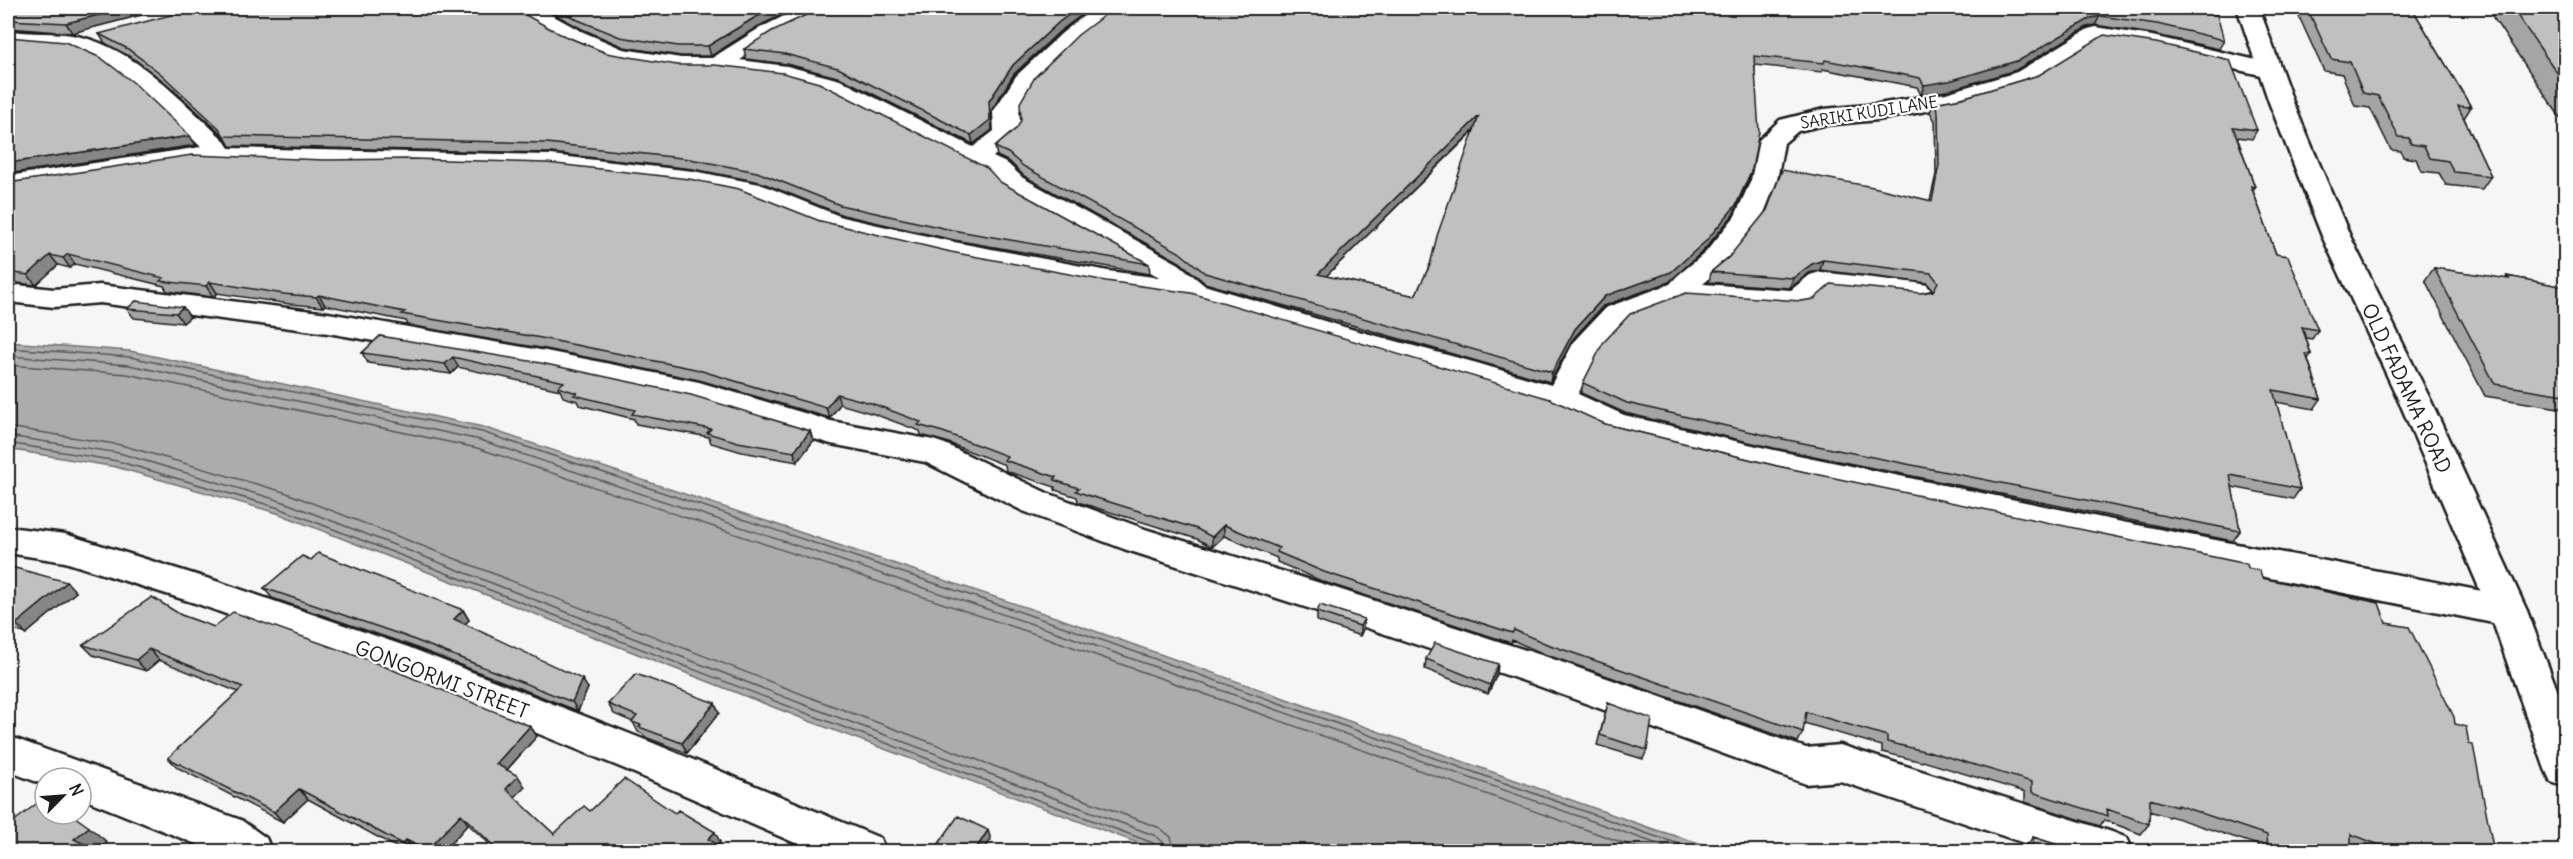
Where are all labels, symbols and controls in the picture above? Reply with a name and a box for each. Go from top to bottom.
street label: SARIKI KUDI LANE [1799,91,1939,133]
street label: OLD FADAMA ROAD [2357,299,2457,477]
street label: GONGORMI STREET [352,634,532,724]
north arrow [33,766,93,826]
text: N [65,780,88,799]

